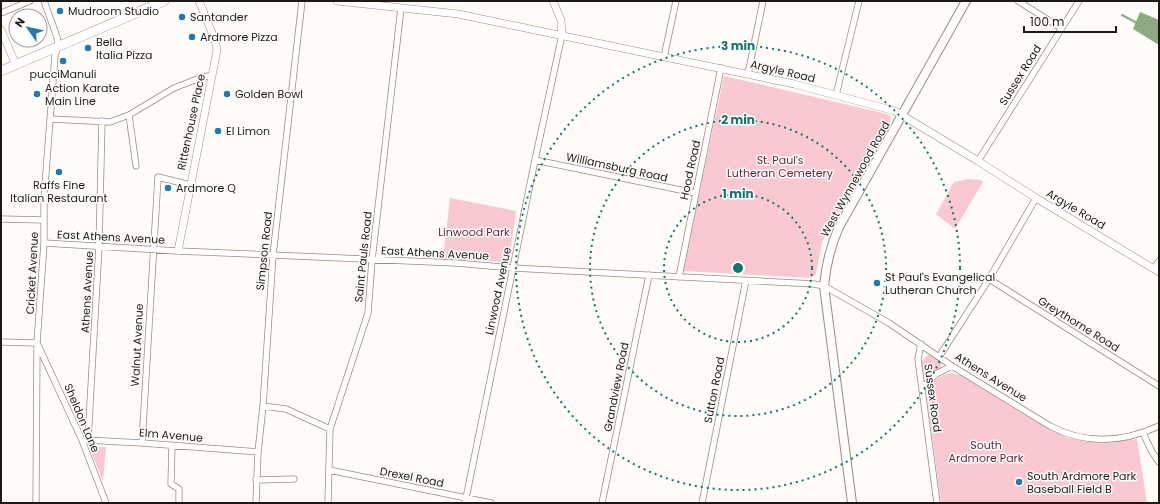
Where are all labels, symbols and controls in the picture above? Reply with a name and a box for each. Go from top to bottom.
place label: Mudroom Studio [68,3,159,19]
marker: Mudroom Studio [55,6,65,16]
north arrow [8,8,48,48]
scale bar [1024,8,1116,34]
place label: Santander [190,9,248,25]
marker: Santander [177,12,187,22]
text: 100 m [1030,13,1064,30]
text: N [11,15,29,30]
place label: Ardmore Pizza [200,29,278,45]
marker: Ardmore Pizza [187,32,197,42]
place label: Bella Italia Pizza [96,34,152,63]
text: 3 min [721,37,755,54]
street label: Sussex Road [995,42,1045,108]
marker: Bella Italia Pizza [83,43,93,53]
marker: pucciManuli [58,56,68,66]
street label: Argyle Road [749,56,817,86]
place label: pucciManuli [30,66,97,82]
street label: Rittenhouse Place [173,72,209,172]
place label: Action Karate Main Line [45,80,119,109]
place label: Golden Bowl [235,86,303,102]
marker: Action Karate Main Line [32,89,42,99]
marker: Golden Bowl [222,89,232,99]
text: 2 min [721,111,755,128]
street label: West Wynnewood Road [816,118,894,240]
place label: El Limon [226,123,270,139]
marker: El Limon [213,126,223,136]
street label: Hood Road [676,139,704,201]
street label: Williamsburg Road [565,148,669,186]
park label: St. Paul's Lutheran Cemetery [727,152,834,181]
marker: Raffs Fine Italian Restaurant [54,167,64,177]
place label: Raffs Fine Italian Restaurant [10,177,108,206]
place label: Ardmore Q [176,180,236,196]
marker: Ardmore Q [163,183,173,193]
text: 1 min [722,185,754,202]
street label: Argyle Road [1043,185,1109,233]
street label: Simpson Road [252,211,276,291]
street label: Saint Pauls Road [350,211,376,303]
park label: Linwood Park [438,224,510,240]
street label: East Athens Avenue [57,226,166,248]
street label: Cricket Avenue [22,231,42,315]
street label: East Athens Avenue [381,242,490,264]
street label: Linwood Avenue [481,246,515,336]
street label: Athens Avenue [77,250,97,334]
centre of rings [731,261,745,275]
place label: St Paul's Evangelical Lutheran Church [885,269,995,298]
marker: St Paul's Evangelical Lutheran Church [872,278,882,288]
street label: Greythorne Road [1035,293,1123,355]
street label: Walnut Avenue [127,303,147,387]
street label: Grandview Road [599,341,633,433]
street label: Athens Avenue [952,348,1030,406]
street label: Sutton Road [700,356,728,424]
street label: Sussex Road [920,363,946,433]
street label: Sheldon Lane [60,381,104,455]
street label: Elm Avenue [138,424,204,446]
park label: South Ardmore Park [949,437,1024,466]
street label: Drexel Road [379,463,445,491]
place label: South Ardmore Park Baseball Field B [1027,468,1137,497]
marker: South Ardmore Park Baseball Field B [1014,477,1024,487]

